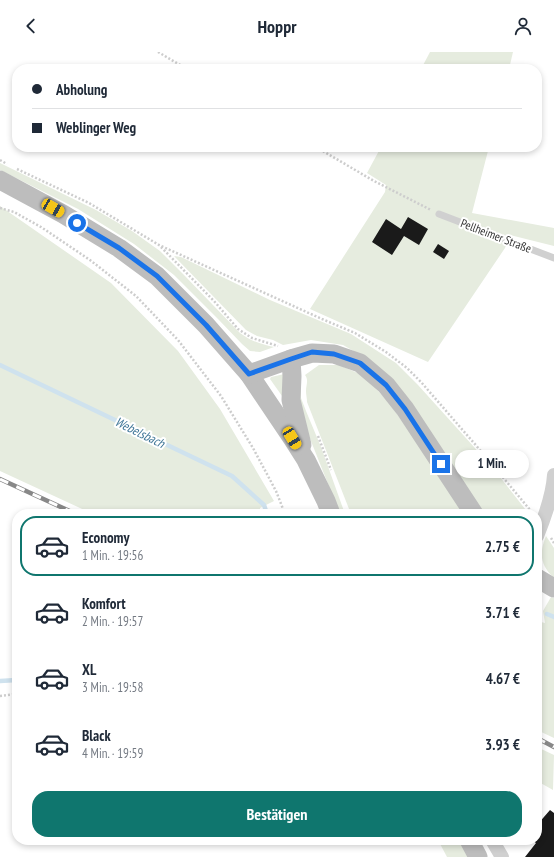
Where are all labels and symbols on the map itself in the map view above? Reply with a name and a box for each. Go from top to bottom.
car [40,197,66,219]
route start [68,214,86,232]
street label: Pellheimer Straße [459,215,534,256]
water label: Webelsbach [112,413,169,452]
car [281,425,303,451]
callout: 1 Min. [455,450,529,478]
route end [432,455,450,473]

